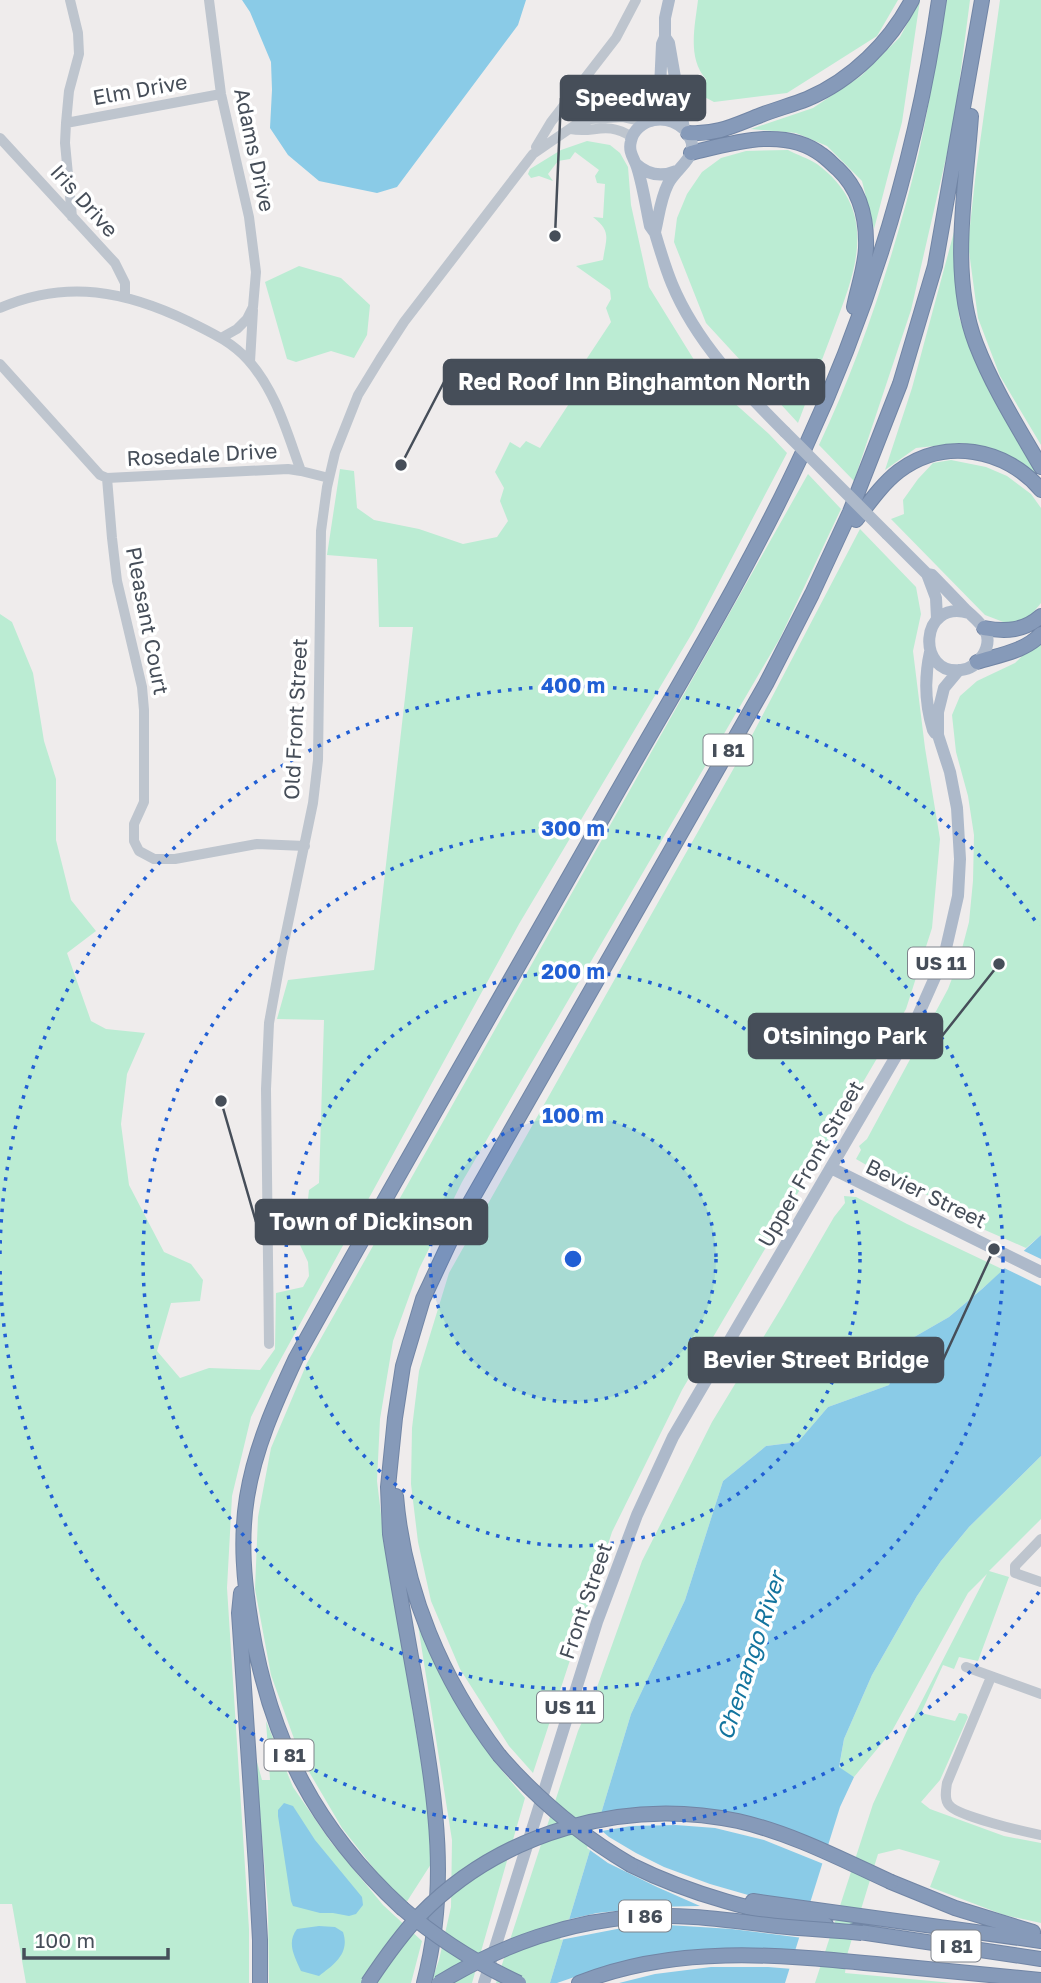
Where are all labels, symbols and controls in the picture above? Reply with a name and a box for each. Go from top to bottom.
street label: Elm Drive [91,68,189,110]
callout: Speedway [561,76,705,120]
text: Speedway [575,83,691,111]
street label: Adams Drive [229,86,281,214]
street label: Iris Drive [45,159,124,242]
callout: Red Roof Inn Binghamton North [444,360,824,404]
text: Red Roof Inn Binghamton North [458,367,810,395]
street label: Rosedale Drive [126,437,278,471]
street label: Pleasant Court [121,545,175,697]
street label: Old Front Street [278,637,312,800]
text: 400 m [541,672,605,698]
road number: I 81 [704,734,752,765]
text: 300 m [541,815,605,841]
road number: US 11 [908,948,974,979]
text: 200 m [541,958,605,984]
callout: Otsiningo Park [749,1014,942,1058]
text: Otsiningo Park [763,1021,928,1049]
street label: Upper Front Street [752,1075,868,1252]
text: 100 m [542,1102,604,1128]
street label: Bevier Street [862,1153,991,1233]
callout: Town of Dickinson [256,1200,487,1244]
text: Town of Dickinson [269,1207,473,1235]
centre of rings [561,1247,585,1271]
callout: Bevier Street Bridge [689,1338,943,1382]
text: Bevier Street Bridge [703,1345,929,1373]
street label: Front Street [553,1539,617,1662]
water label: Chenango River [710,1565,791,1743]
road number: US 11 [537,1692,603,1722]
road number: I 81 [264,1740,314,1770]
road number: I 86 [619,1900,671,1932]
scale bar [24,1916,168,1960]
text: 100 m [35,1927,95,1953]
road number: I 81 [932,1930,981,1962]

